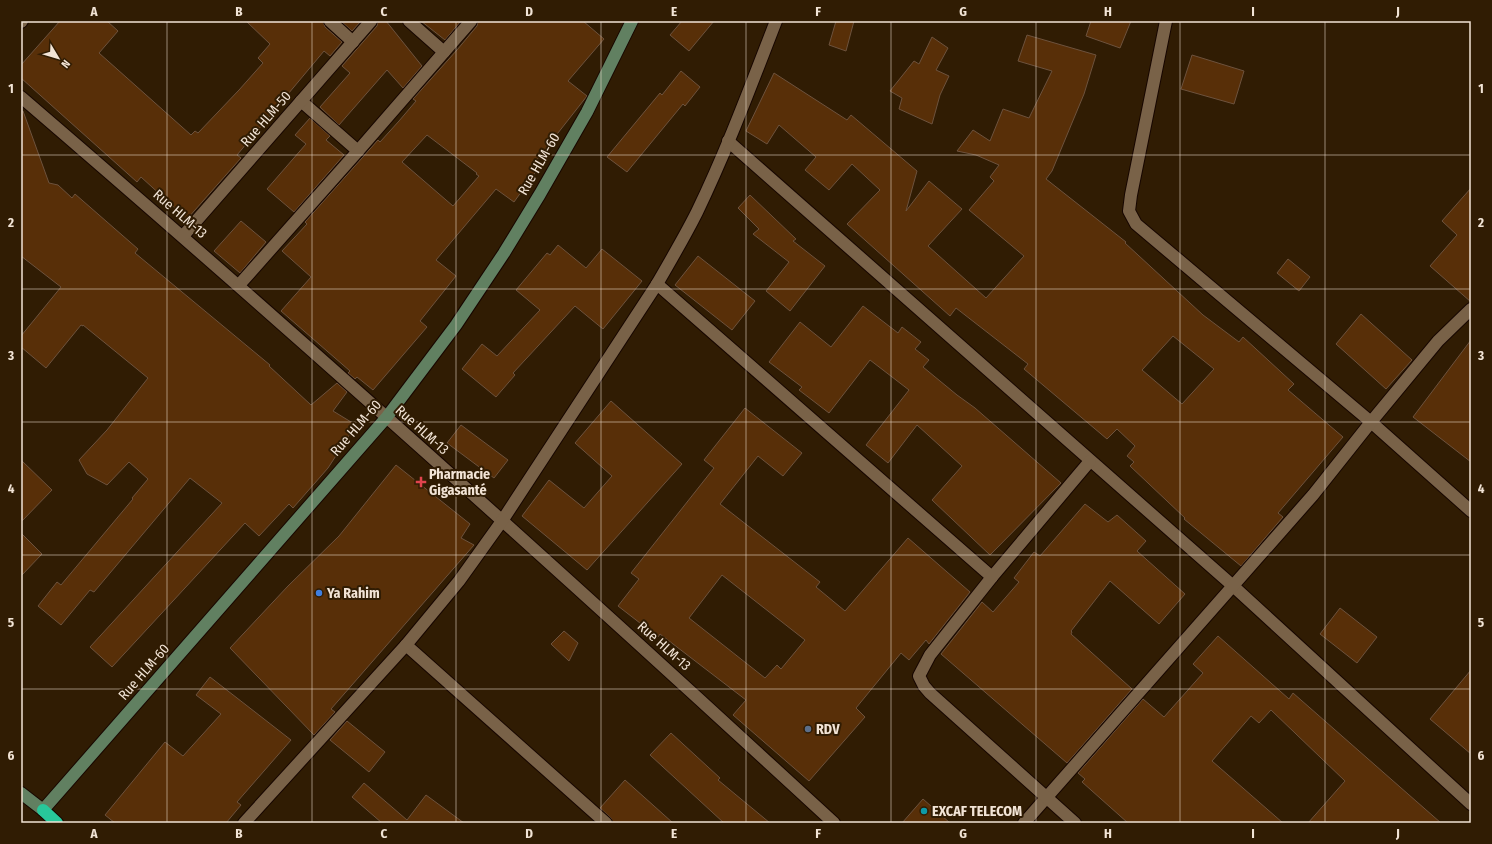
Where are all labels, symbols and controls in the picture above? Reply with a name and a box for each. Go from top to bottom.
text: A [89,4,98,19]
text: B [235,4,243,19]
text: C [381,4,388,19]
text: D [525,4,533,19]
text: E [671,4,677,19]
text: F [815,4,821,19]
text: G [959,4,967,19]
text: H [1104,4,1112,19]
text: I [1251,4,1255,19]
text: J [1395,4,1400,19]
north arrow [38,38,78,78]
text: N [58,57,73,70]
text: 1 [8,81,14,96]
text: 1 [1478,81,1484,96]
street label: Rue HLM-50 [237,88,295,150]
street label: Rue HLM-60 [514,130,564,198]
street label: Rue HLM-13 [150,186,210,242]
text: 2 [7,215,14,230]
text: 2 [1477,215,1484,230]
text: 3 [7,348,14,363]
text: 3 [1477,348,1484,363]
street label: Rue HLM-60 [327,396,385,460]
street label: Rue HLM-13 [392,402,452,458]
place label: Pharmacie Gigasanté [429,466,490,499]
marker: Pharmacie Gigasanté [416,477,426,487]
text: 4 [8,481,15,496]
text: 4 [1478,481,1485,496]
place label: Ya Rahim [326,585,380,602]
marker: Ya Rahim [314,588,324,598]
text: 5 [8,615,14,630]
text: 5 [1478,615,1484,630]
street label: Rue HLM-13 [634,618,694,674]
street label: Rue HLM-60 [115,640,173,704]
place label: RDV [816,721,840,738]
marker: RDV [803,724,813,734]
text: 6 [8,748,15,763]
text: 6 [1478,748,1485,763]
place label: EXCAF TELECOM [932,803,1022,820]
marker: EXCAF TELECOM [919,806,929,816]
text: A [89,826,98,841]
text: B [235,826,243,841]
text: C [381,826,388,841]
text: D [525,826,533,841]
text: E [671,826,677,841]
text: F [815,826,821,841]
text: G [959,826,967,841]
text: H [1104,826,1112,841]
text: I [1251,826,1255,841]
text: J [1395,826,1400,841]

